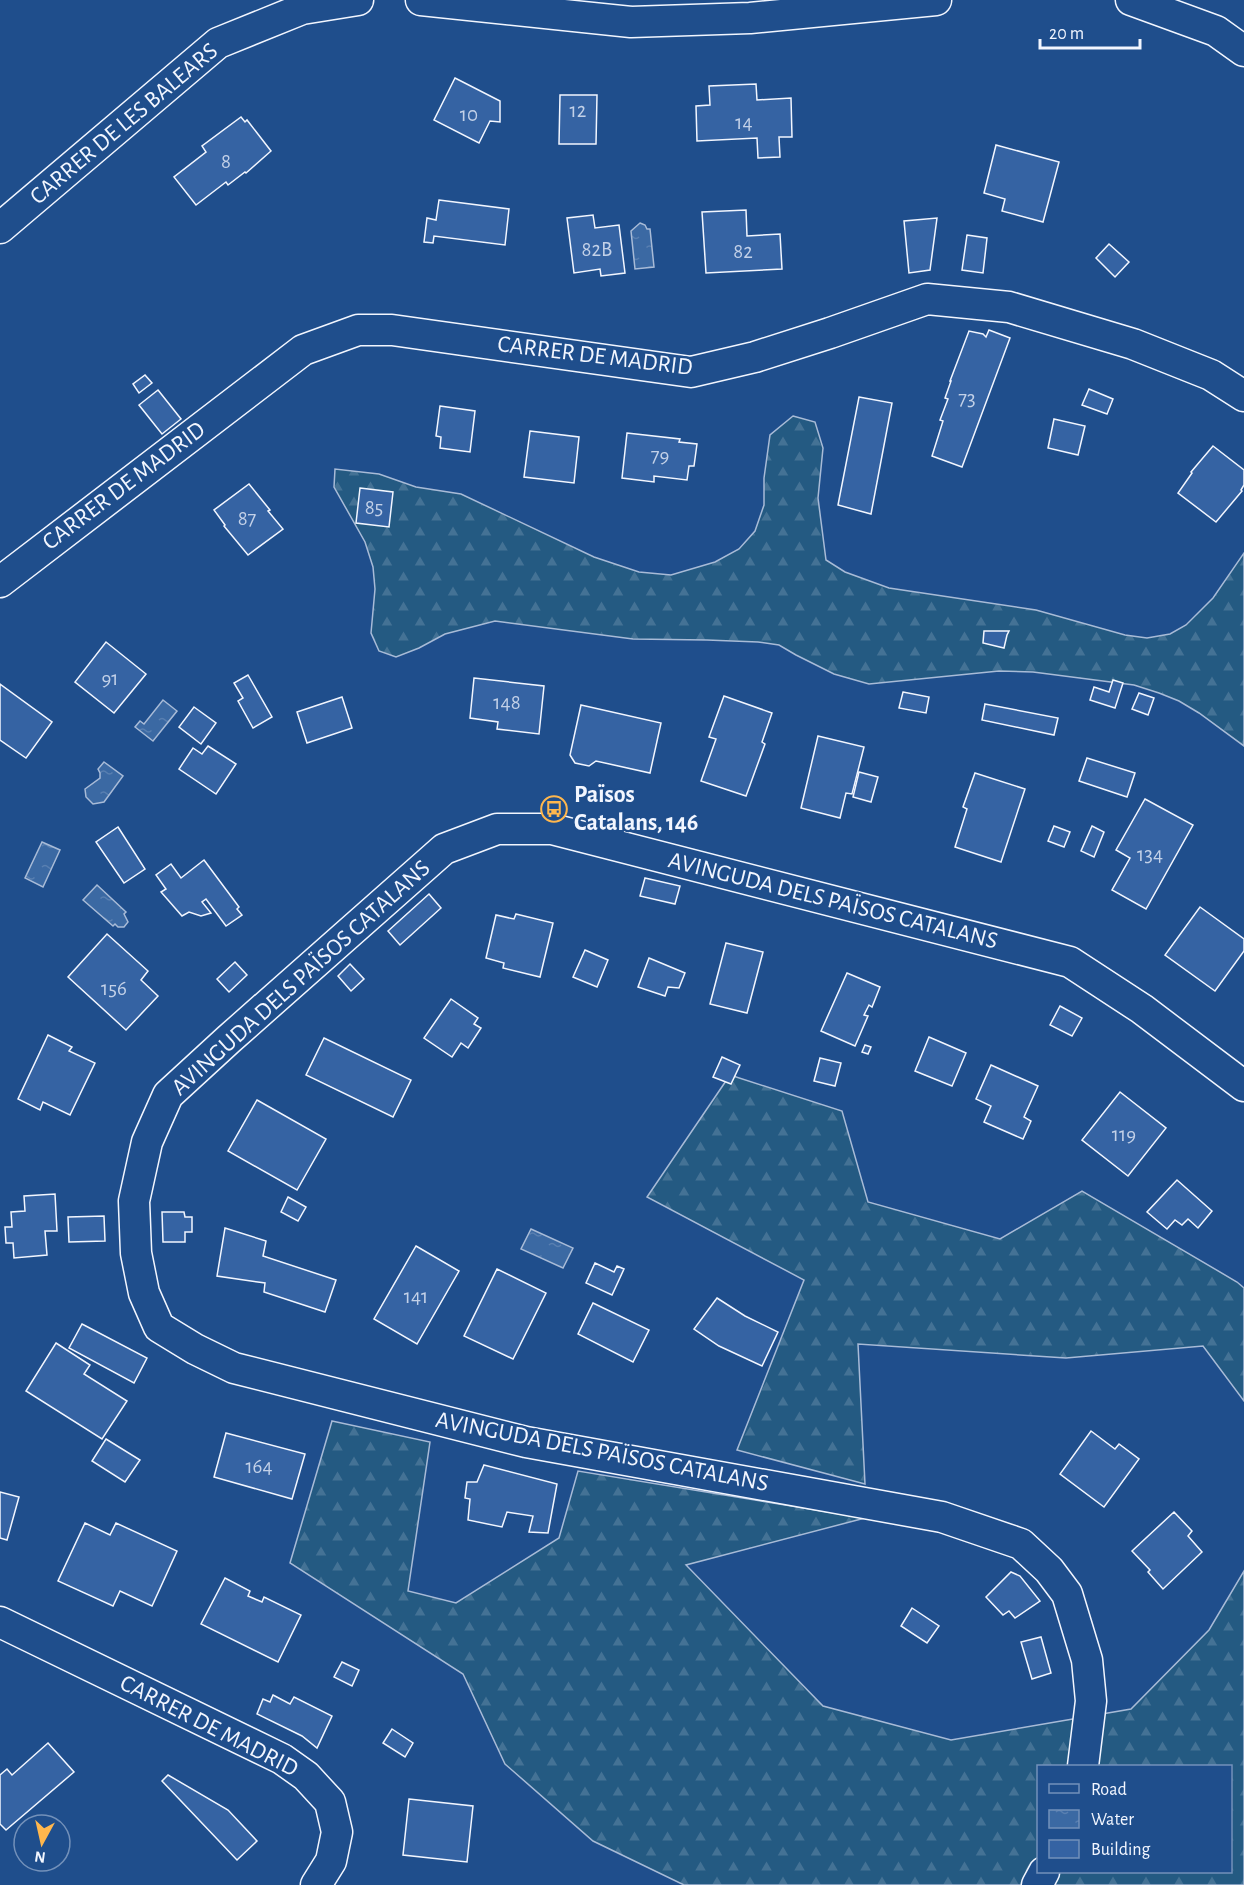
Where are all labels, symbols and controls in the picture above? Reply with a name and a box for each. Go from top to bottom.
scale bar [1040,12,1140,50]
text: 20 m [1049,25,1084,43]
street label: CARRER DE LES BALEARS [26,39,222,209]
house number: 12 [570,100,586,121]
house number: 10 [460,104,478,125]
house number: 14 [735,112,753,133]
house number: 8 [221,151,231,172]
house number: 82B [582,239,612,260]
house number: 82 [733,241,753,262]
street label: CARRER DE MADRID [496,332,694,380]
house number: 73 [958,388,976,409]
street label: CARRER DE MADRID [38,417,210,555]
house number: 79 [651,445,669,466]
house number: 85 [365,497,383,518]
house number: 87 [238,508,257,529]
house number: 91 [101,668,119,689]
house number: 148 [493,692,521,713]
place label: Països Catalans, 146 [574,783,698,835]
bus stop icon: Països Catalans, 146 [539,794,569,824]
house number: 134 [1137,844,1163,865]
street label: AVINGUDA DELS PAÏSOS CATALANS [666,847,1000,954]
street label: AVINGUDA DELS PAÏSOS CATALANS [167,855,435,1100]
house number: 156 [101,978,127,999]
house number: 119 [1112,1124,1136,1145]
house number: 141 [404,1286,428,1307]
street label: AVINGUDA DELS PAÏSOS CATALANS [434,1407,771,1496]
house number: 164 [245,1456,273,1477]
street label: CARRER DE MADRID [116,1671,302,1781]
legend [1037,1765,1232,1873]
text: Road [1091,1781,1127,1799]
text: Water [1091,1811,1134,1829]
north arrow [12,1813,72,1873]
text: Building [1091,1841,1151,1859]
text: N [33,1848,47,1866]

